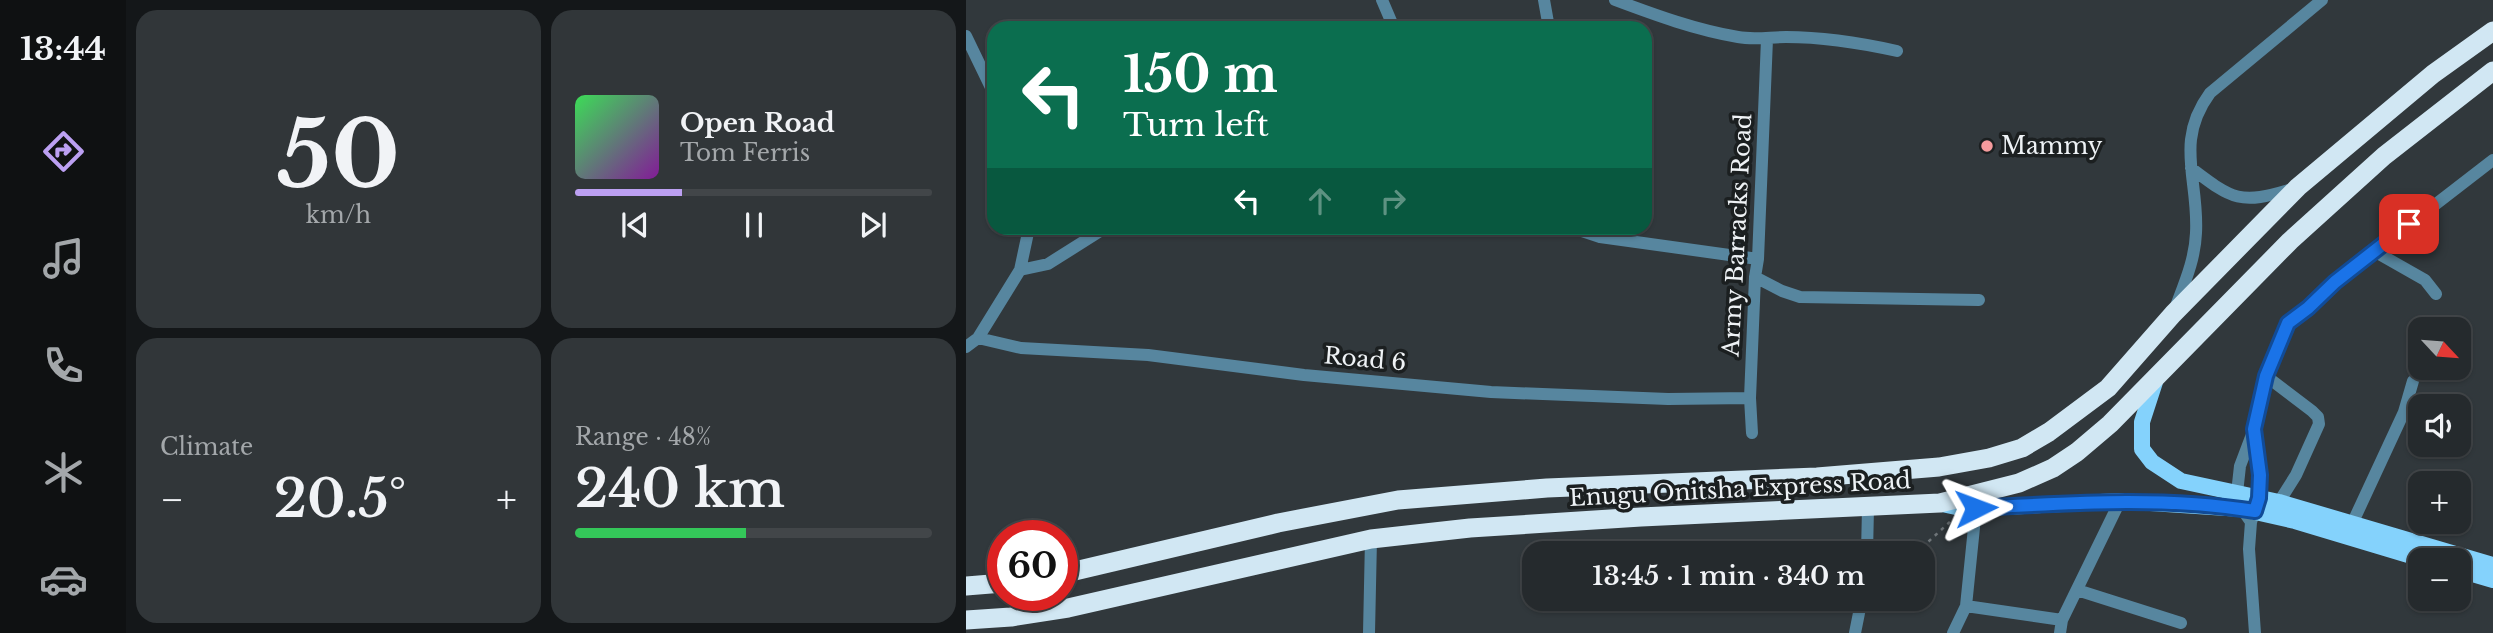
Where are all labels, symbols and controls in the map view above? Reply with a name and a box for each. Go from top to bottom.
text: 13:44 [20,29,106,69]
text: 150 m [1123,44,1278,105]
icon: left [1008,49,1099,140]
text: 50 [277,99,400,212]
text: Turn left [1123,105,1269,145]
text: Open Road [680,107,835,139]
street label: Army Barracks Road [1717,113,1757,358]
icon: directions [39,127,88,176]
place label: Mammy [2001,132,2103,160]
marker: Mammy [1979,138,1995,154]
text: Tom Ferris [680,139,810,167]
icon: left [1228,182,1266,220]
icon: ahead [1301,182,1339,220]
icon: right [1374,182,1412,220]
pin [2379,194,2439,254]
text: km/h [306,201,371,229]
icon: arrive [2390,205,2428,243]
icon: previous [616,206,654,244]
icon: pause [735,206,773,244]
icon: next [854,206,892,244]
icon: music [39,234,88,283]
north arrow [2408,317,2471,380]
map controls [2408,317,2471,611]
icon: phone [39,341,88,390]
street label: Road 6 [1323,341,1407,377]
button: sound [2408,394,2471,457]
text: Range · 48% [575,423,711,451]
text: Climate [160,433,253,461]
icon: climate [39,448,88,497]
text: 240 km [575,457,785,521]
street label: Enugu Onitsha Express Road [1568,466,1912,512]
text: 20.5° [274,467,406,531]
position arrow [1939,471,2013,545]
button: + [2408,471,2471,534]
text: − [160,476,184,523]
text: + [496,476,517,523]
speed limit sign: 60 [987,520,1078,611]
button: − [2408,548,2471,611]
icon: car [39,555,88,604]
text: 13:45 · 1 min · 340 m [1592,560,1865,592]

